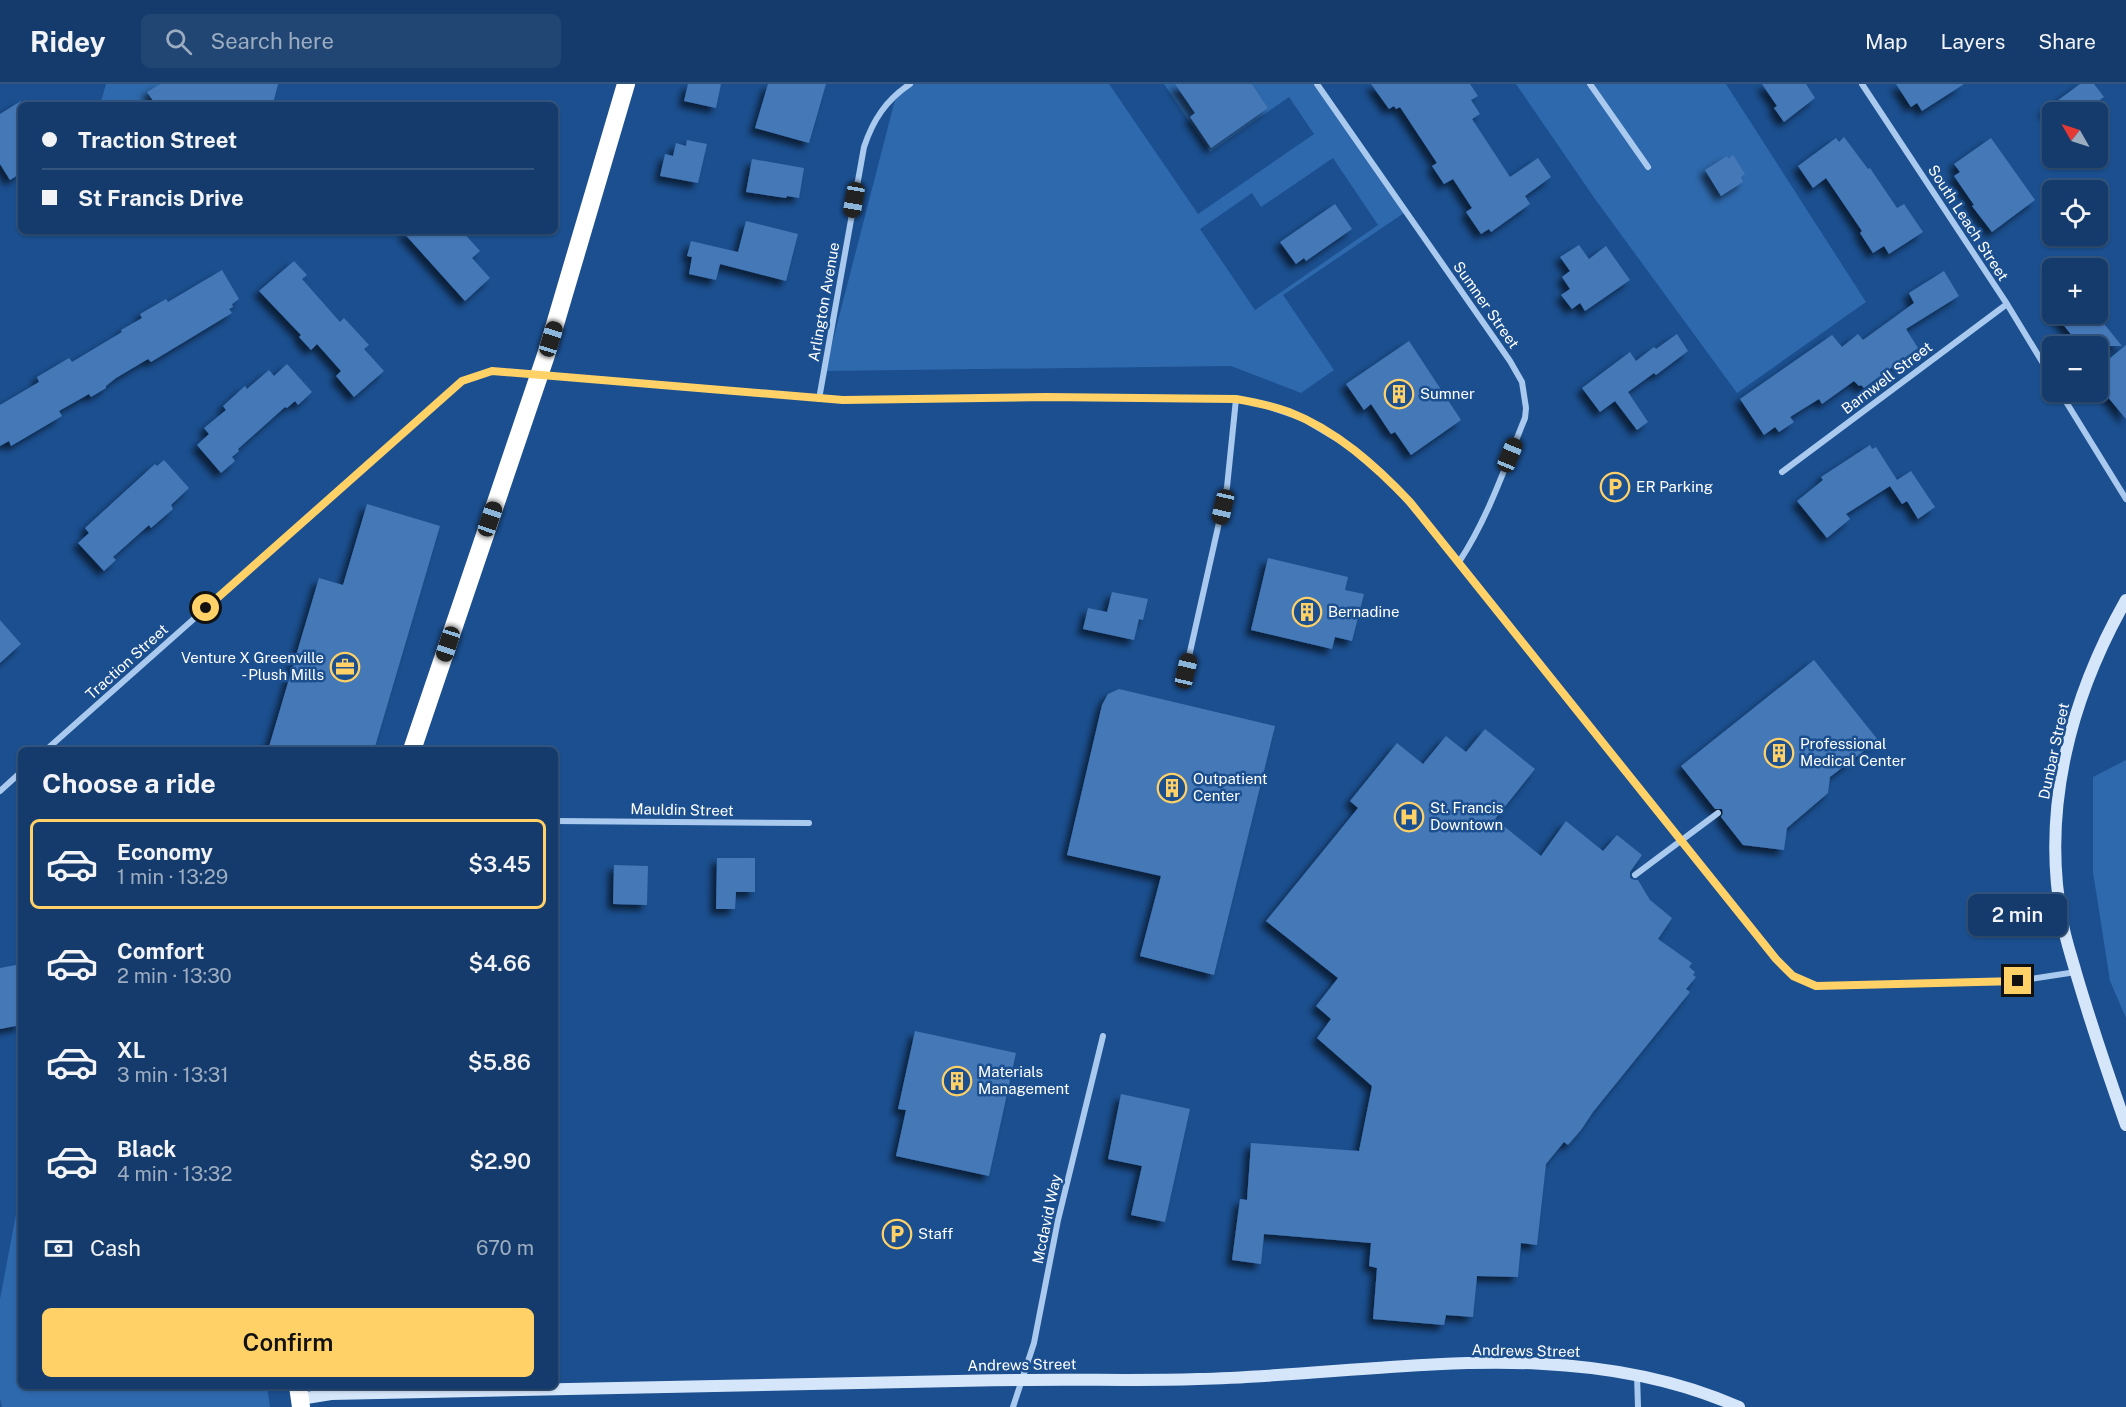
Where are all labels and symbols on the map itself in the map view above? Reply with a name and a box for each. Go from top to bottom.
north arrow [2042,102,2108,168]
street label: South Leach Street [1925,162,2012,284]
car [842,181,866,219]
street label: Arlington Avenue [805,241,842,363]
street label: Sumner Street [1450,258,1523,352]
car [537,319,565,359]
street label: Barnwell Street [1838,338,1935,417]
building icon: Sumner [1383,378,1415,410]
place label: Sumner [1420,385,1475,402]
car [1495,435,1525,475]
parking icon: ER Parking [1599,471,1631,503]
place label: ER Parking [1636,478,1713,495]
car [1210,487,1236,527]
car [476,499,504,539]
route start [192,594,219,621]
building icon: Bernadine [1291,596,1323,628]
place label: Bernadine [1328,603,1399,620]
street label: Traction Street [82,620,171,703]
car [434,624,462,664]
place label: Venture X Greenville - Plush Mills [181,649,324,683]
office icon: Venture X Greenville - Plush Mills [329,651,361,683]
car [1173,651,1199,691]
street label: Dunbar Street [2035,701,2072,801]
place label: Professional Medical Center [1800,735,1906,769]
building icon: Professional Medical Center [1763,737,1795,769]
place label: Outpatient Center [1193,770,1268,804]
building icon: Outpatient Center [1156,772,1188,804]
place label: St. Francis Downtown [1430,799,1503,833]
street label: Mauldin Street [630,800,734,819]
hospital icon: St. Francis Downtown [1393,801,1425,833]
callout: 2 min [1968,894,2068,936]
route end [2004,967,2031,994]
place label: Materials Management [978,1063,1070,1097]
building icon: Materials Management [941,1065,973,1097]
street label: Mcdavid Way [1029,1172,1064,1265]
parking icon: Staff [881,1218,913,1250]
place label: Staff [918,1225,953,1242]
street label: Andrews Street [1471,1341,1581,1360]
street label: Andrews Street [967,1355,1077,1374]

